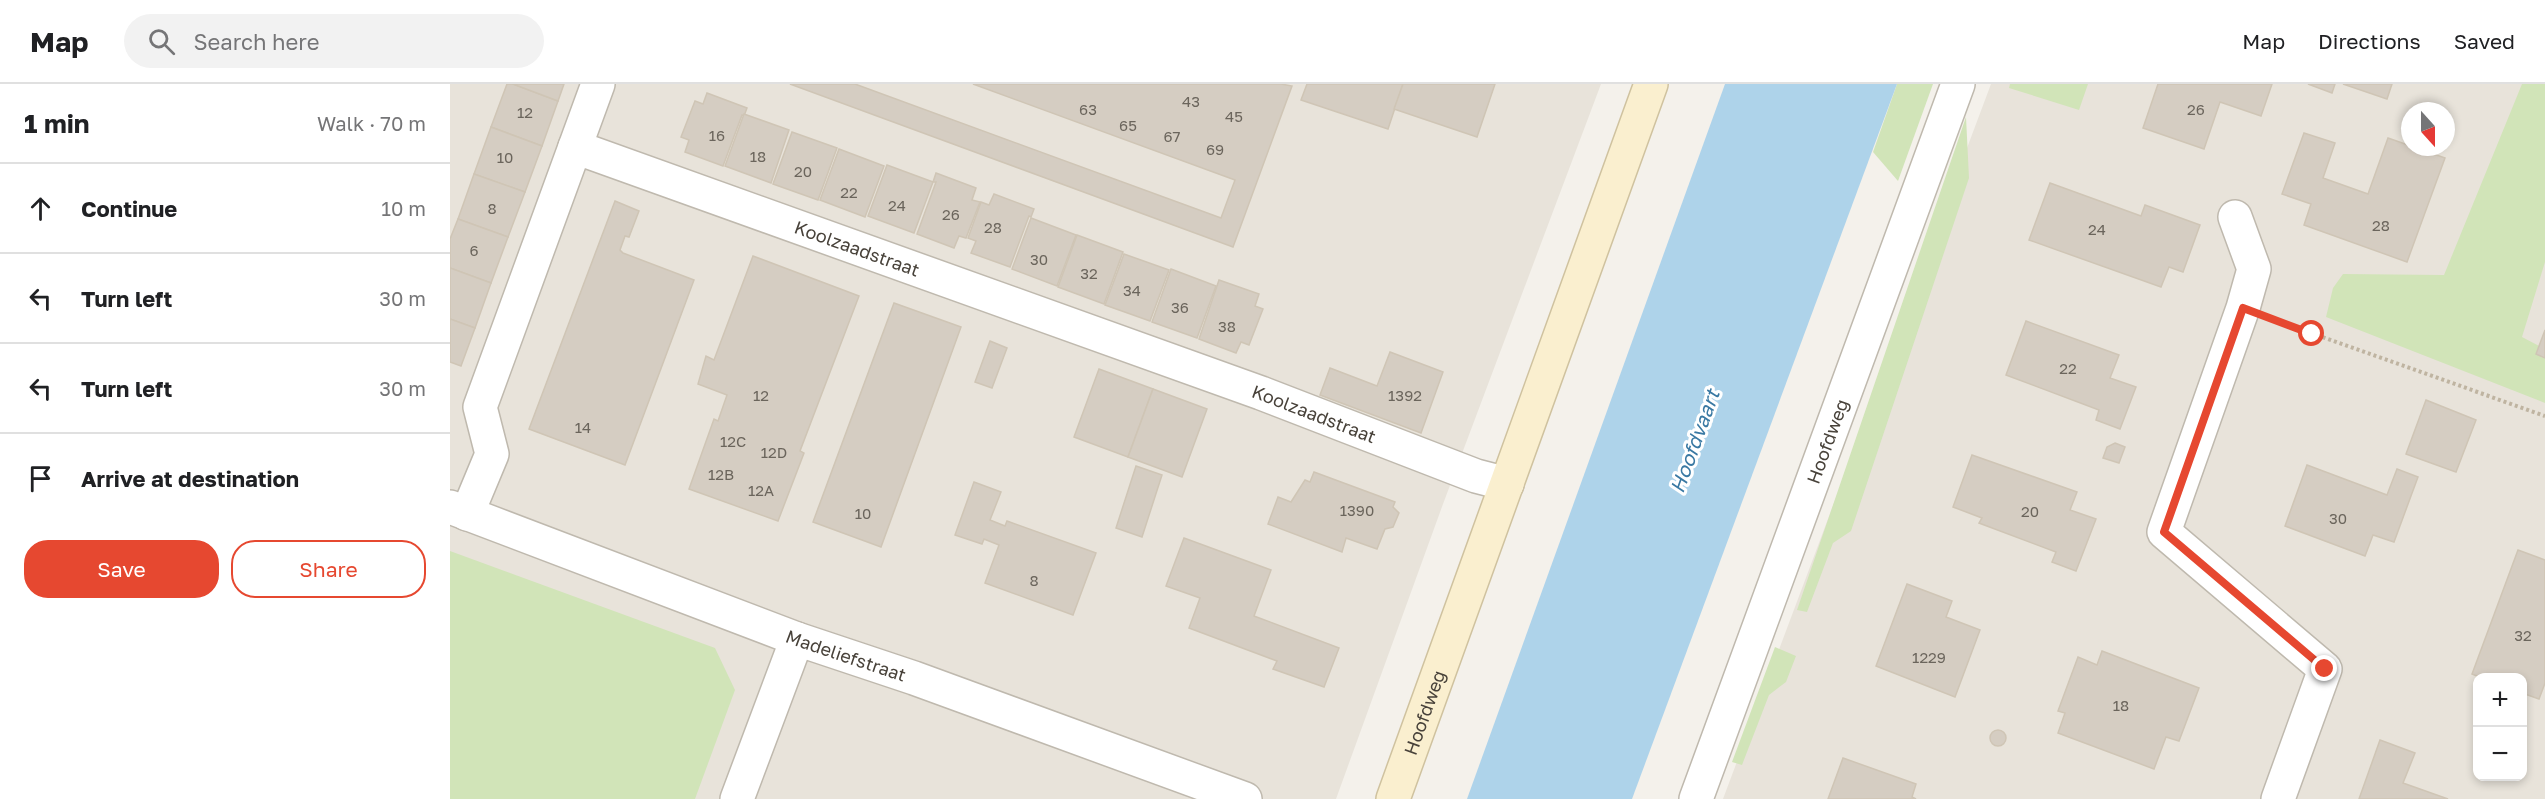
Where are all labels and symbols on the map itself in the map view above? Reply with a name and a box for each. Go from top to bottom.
house number: 43 [1182,92,1200,110]
house number: 63 [1079,100,1097,118]
house number: 26 [2187,100,2205,118]
north arrow [2401,102,2455,156]
house number: 12 [517,103,533,121]
house number: 45 [1225,107,1243,125]
house number: 65 [1119,116,1137,134]
house number: 16 [709,126,725,144]
house number: 67 [1163,127,1181,145]
house number: 69 [1206,140,1224,158]
house number: 18 [750,147,766,165]
house number: 10 [497,148,513,166]
house number: 20 [794,162,812,180]
house number: 22 [840,183,858,201]
house number: 24 [888,196,906,214]
house number: 8 [487,199,497,217]
house number: 26 [942,205,960,223]
street label: Koolzaadstraat [792,216,923,281]
house number: 28 [2372,216,2390,234]
house number: 28 [984,218,1002,236]
house number: 24 [2088,220,2106,238]
house number: 6 [469,241,479,259]
house number: 30 [1030,250,1048,268]
house number: 32 [1080,264,1098,282]
house number: 34 [1123,281,1141,299]
house number: 36 [1171,298,1189,316]
house number: 38 [1218,317,1236,335]
route start [2298,320,2324,346]
house number: 22 [2059,359,2077,377]
street label: Koolzaadstraat [1249,380,1379,447]
water label: Hoofdvaart [1664,384,1724,496]
house number: 12 [753,386,769,404]
house number: 1392 [1388,386,1422,404]
street label: Hoofdweg [1802,396,1853,487]
house number: 14 [575,418,591,436]
house number: 12C [720,432,746,450]
house number: 12D [761,443,787,461]
house number: 12B [708,465,734,483]
house number: 12A [748,481,774,499]
house number: 1390 [1340,501,1374,519]
house number: 20 [2021,502,2039,520]
house number: 10 [855,504,871,522]
house number: 30 [2329,509,2347,527]
house number: 8 [1029,571,1039,589]
street label: Madeliefstraat [783,625,909,686]
house number: 32 [2514,626,2532,644]
house number: 1229 [1912,648,1946,666]
route end [2311,655,2337,681]
street label: Hoofdweg [1399,667,1450,758]
house number: 18 [2113,696,2129,714]

